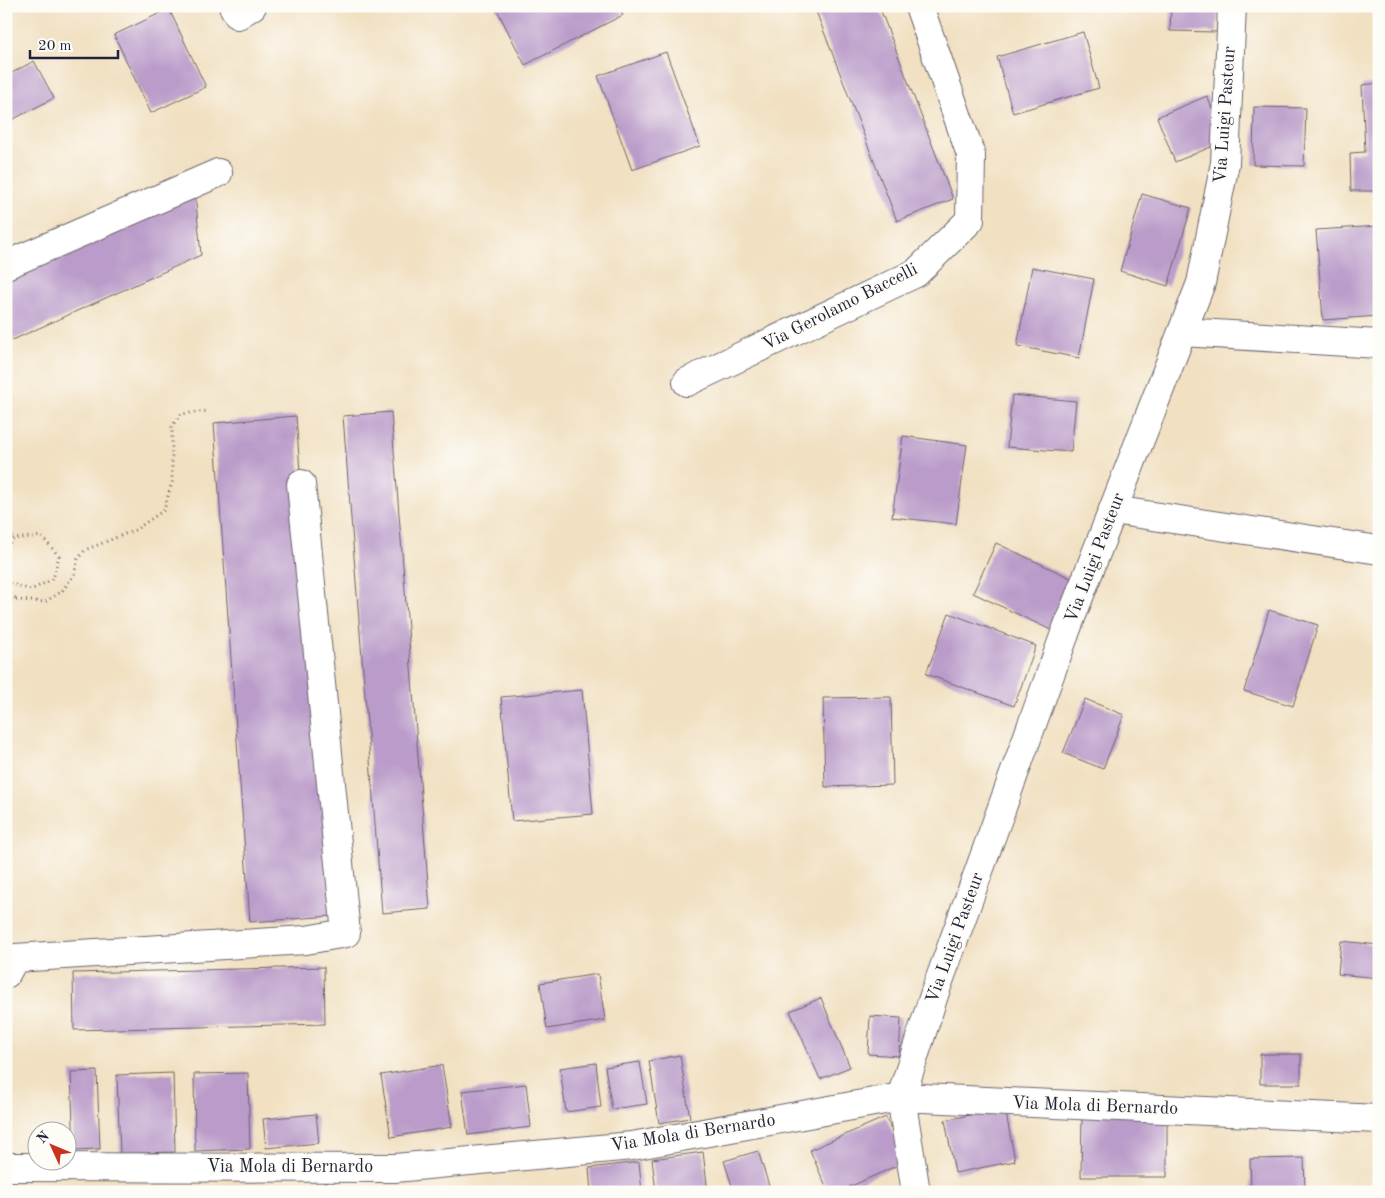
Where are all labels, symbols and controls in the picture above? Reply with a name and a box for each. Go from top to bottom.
scale bar [30,28,118,60]
text: 20 m [38,39,72,54]
street label: Via Luigi Pasteur [1211,45,1239,184]
street label: Via Gerolamo Baccelli [760,260,921,354]
street label: Via Luigi Pasteur [1062,490,1128,626]
street label: Via Luigi Pasteur [923,870,987,1006]
street label: Via Mola di Bernardo [1012,1094,1179,1118]
street label: Via Mola di Bernardo [609,1111,777,1155]
north arrow [28,1120,78,1170]
text: N [35,1129,52,1146]
street label: Via Mola di Bernardo [207,1158,373,1176]

